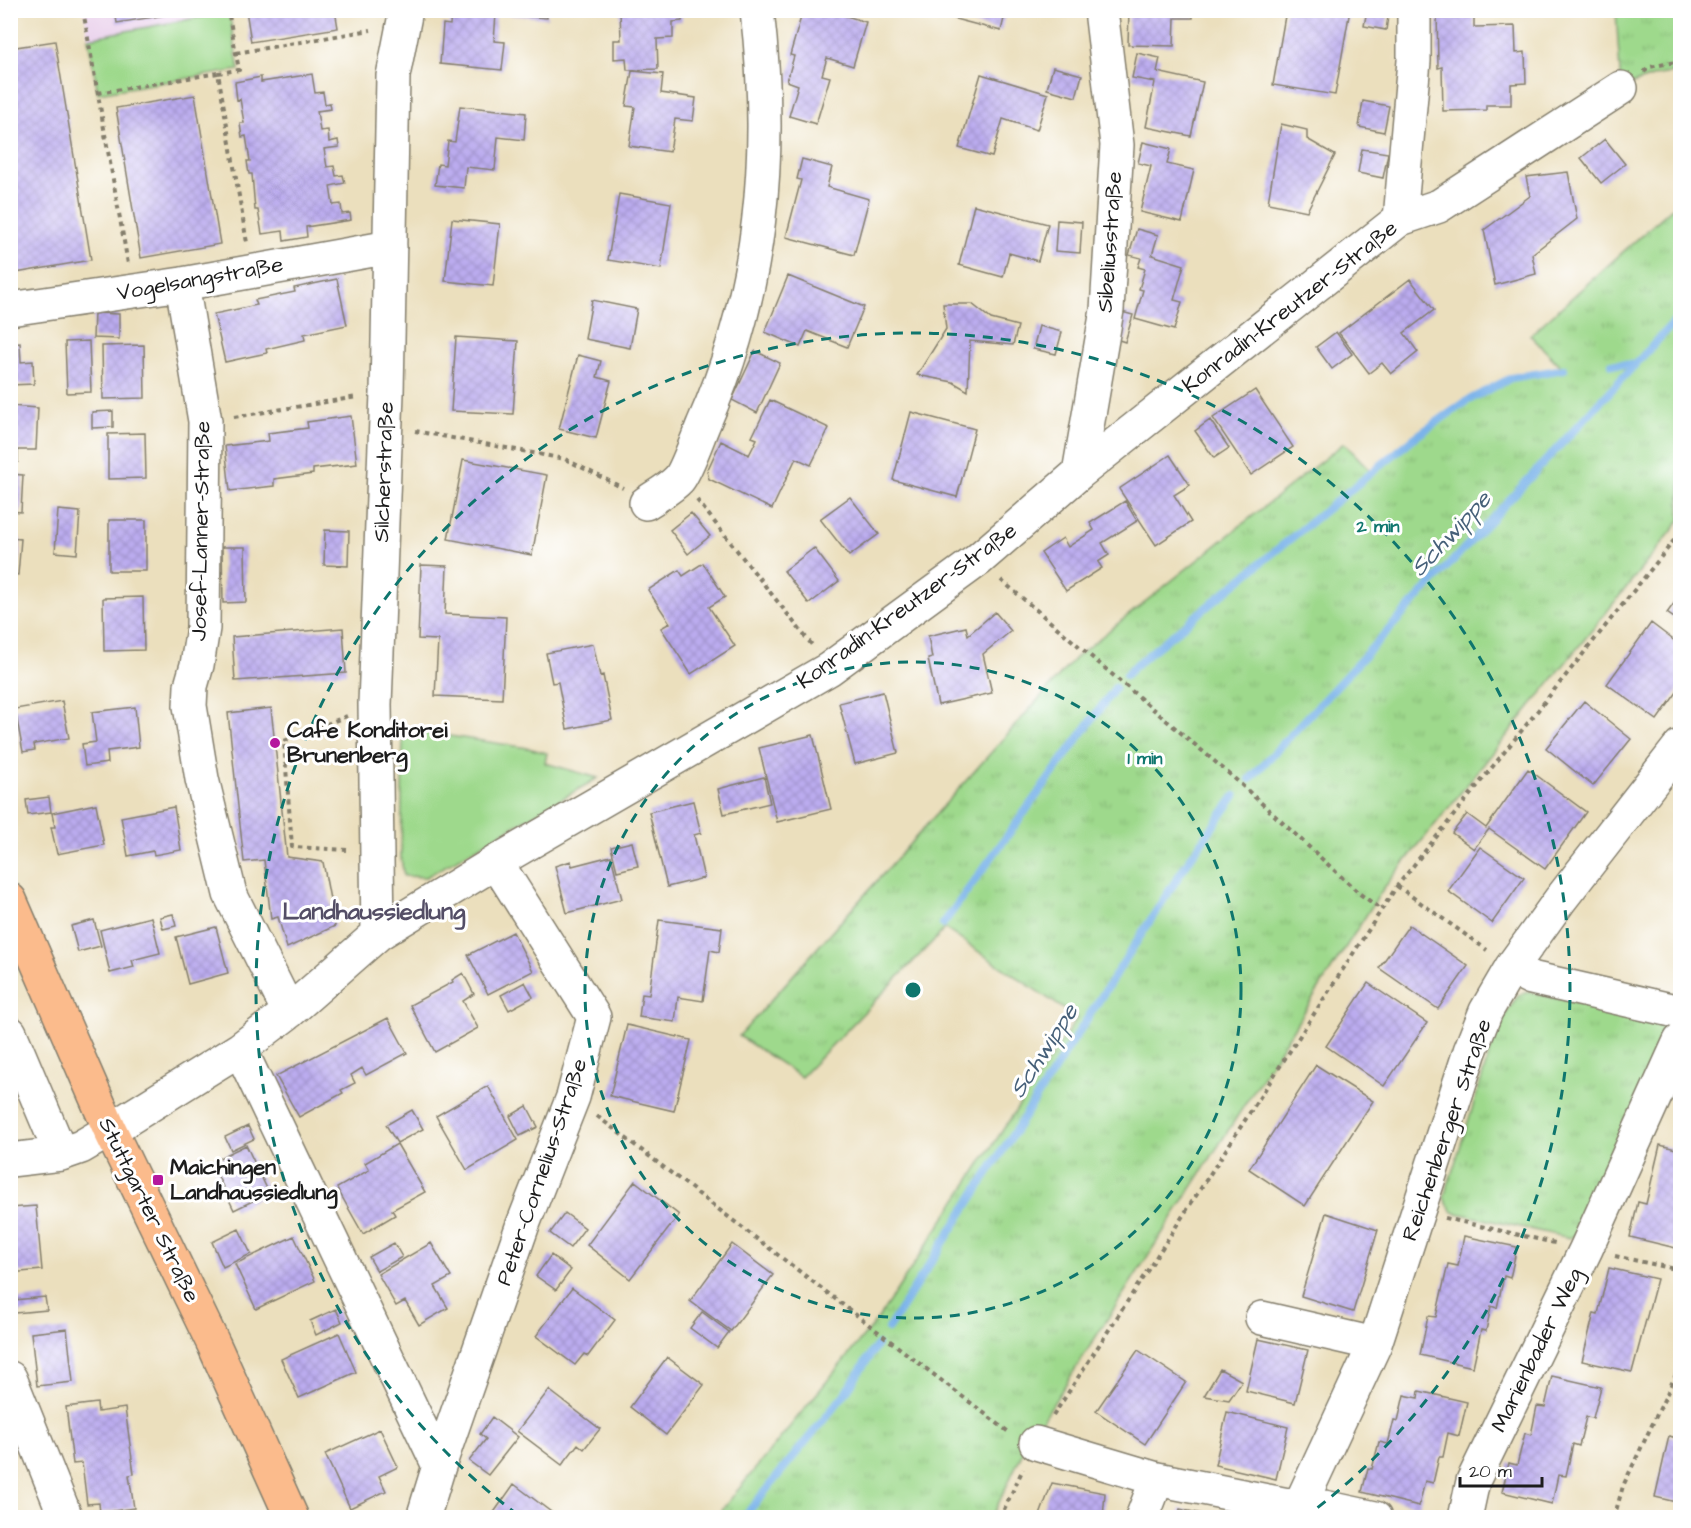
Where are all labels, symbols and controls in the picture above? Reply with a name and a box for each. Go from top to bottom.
street label: Sibeliusstraße [1090,170,1130,314]
street label: Konradin-Kreutzer-Straße [1176,213,1404,401]
street label: Vogelsangstraße [114,249,286,310]
street label: Silcherstraße [366,401,402,543]
street label: Josef-Lanner-Straße [184,421,218,641]
water label: Schwippe [1403,483,1500,584]
text: 2 min [1355,514,1400,539]
street label: Konradin-Kreutzer-Straße [790,515,1024,697]
place label: Cafe Konditorei Brunenberg [287,715,448,772]
marker: Cafe Konditorei Brunenberg [268,736,282,750]
text: 1 min [1127,746,1163,771]
district label: Landhaussiedlung [283,895,466,930]
centre of rings [903,980,923,1000]
water label: Schwippe [1001,997,1087,1104]
street label: Reichenberger Straße [1394,1015,1501,1246]
street label: Peter-Cornelius-Straße [489,1054,595,1290]
street label: Stuttgarter Straße [90,1112,207,1308]
place label: Maichingen Landhaussiedlung [170,1152,338,1209]
marker: Maichingen Landhaussiedlung [151,1173,165,1187]
street label: Marienbader Weg [1484,1263,1591,1438]
scale bar [1460,1450,1542,1488]
text: 20 m [1469,1459,1512,1484]

